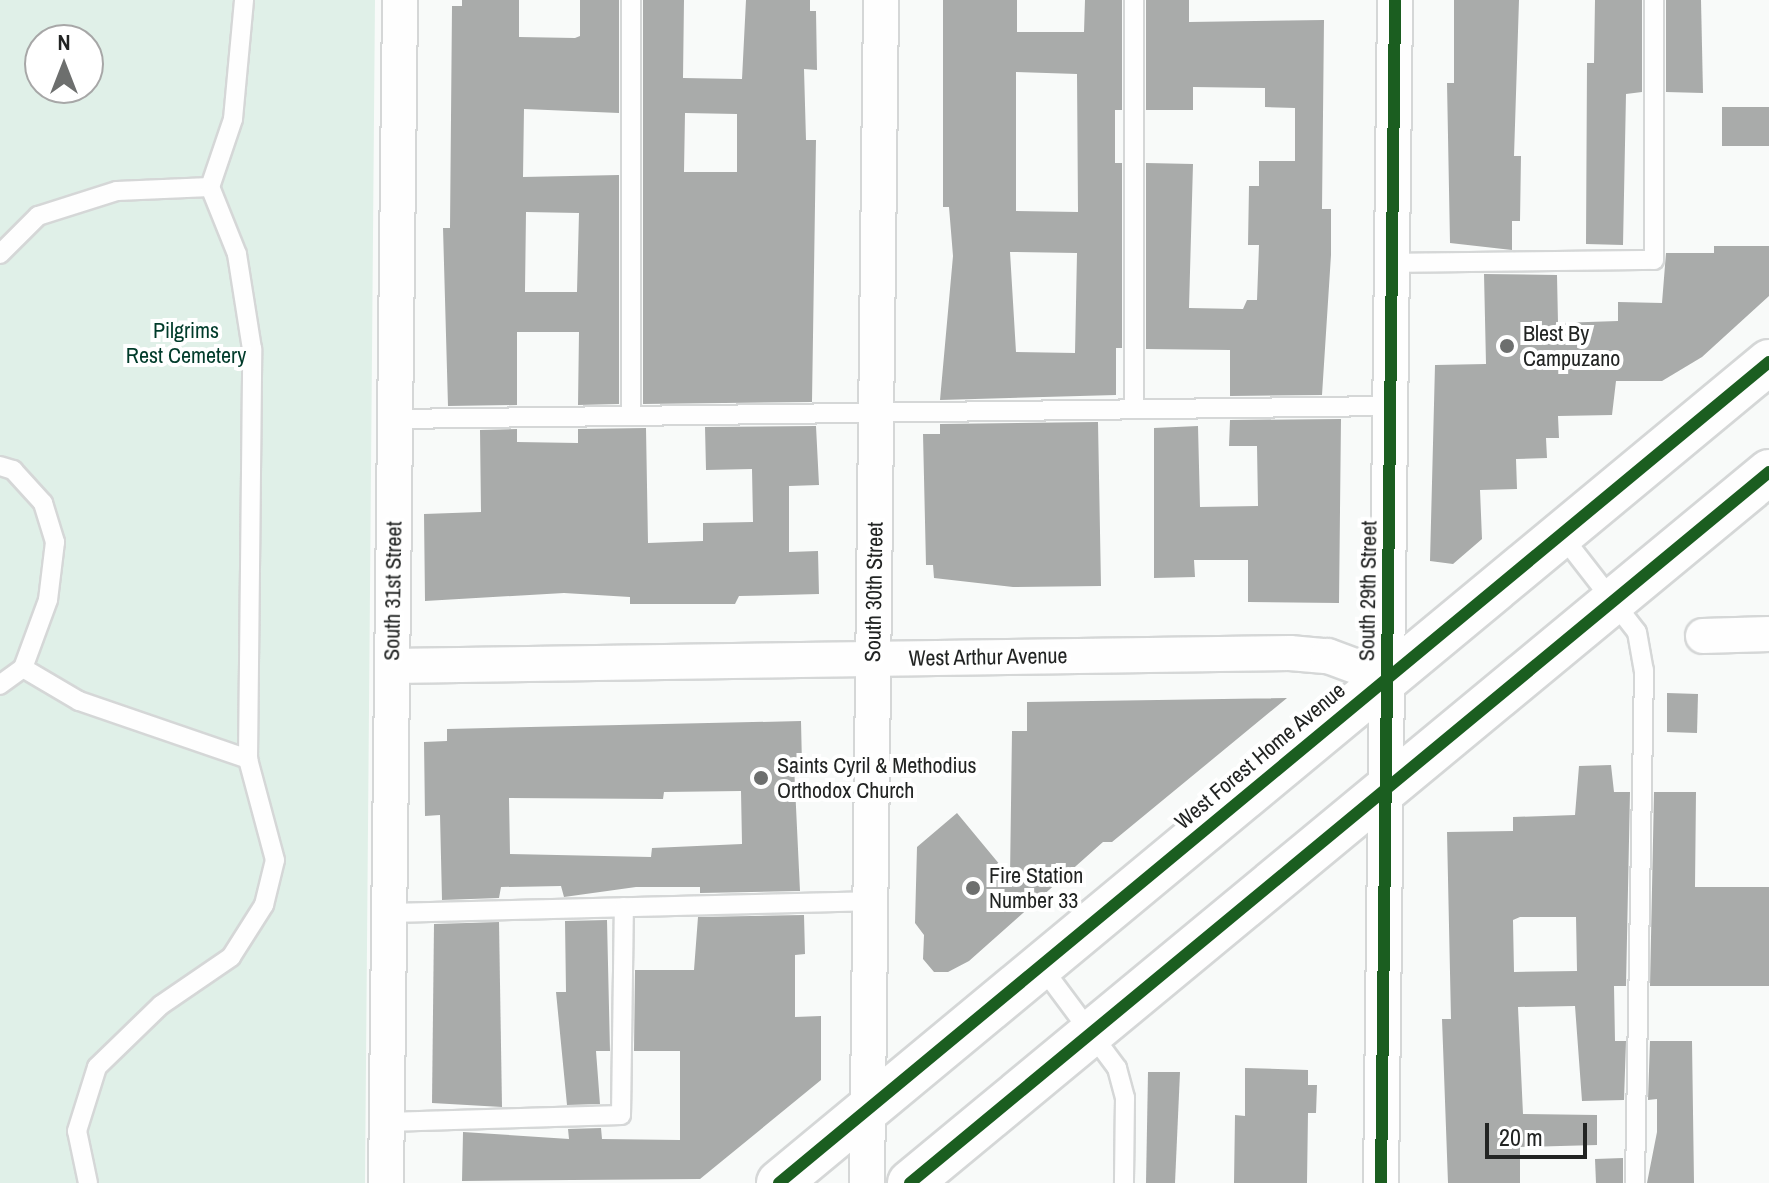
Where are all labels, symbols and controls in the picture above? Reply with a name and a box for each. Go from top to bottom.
north arrow [24,24,104,104]
text: N [57,27,71,57]
park label: Pilgrims Rest Cemetery [126,317,246,368]
place label: Blest By Campuzano [1523,320,1620,372]
marker: Blest By Campuzano [1498,337,1516,355]
street label: South 31st Street [379,521,407,661]
street label: South 29th Street [1354,521,1382,661]
street label: South 30th Street [860,522,888,662]
street label: West Arthur Avenue [907,642,1069,672]
street label: West Forest Home Avenue [1169,677,1351,835]
place label: Saints Cyril & Methodius Orthodox Church [777,752,977,804]
marker: Saints Cyril & Methodius Orthodox Church [752,769,770,787]
place label: Fire Station Number 33 [989,862,1083,914]
marker: Fire Station Number 33 [964,879,982,897]
scale bar [1489,1107,1591,1157]
text: 20 m [1499,1121,1543,1153]

